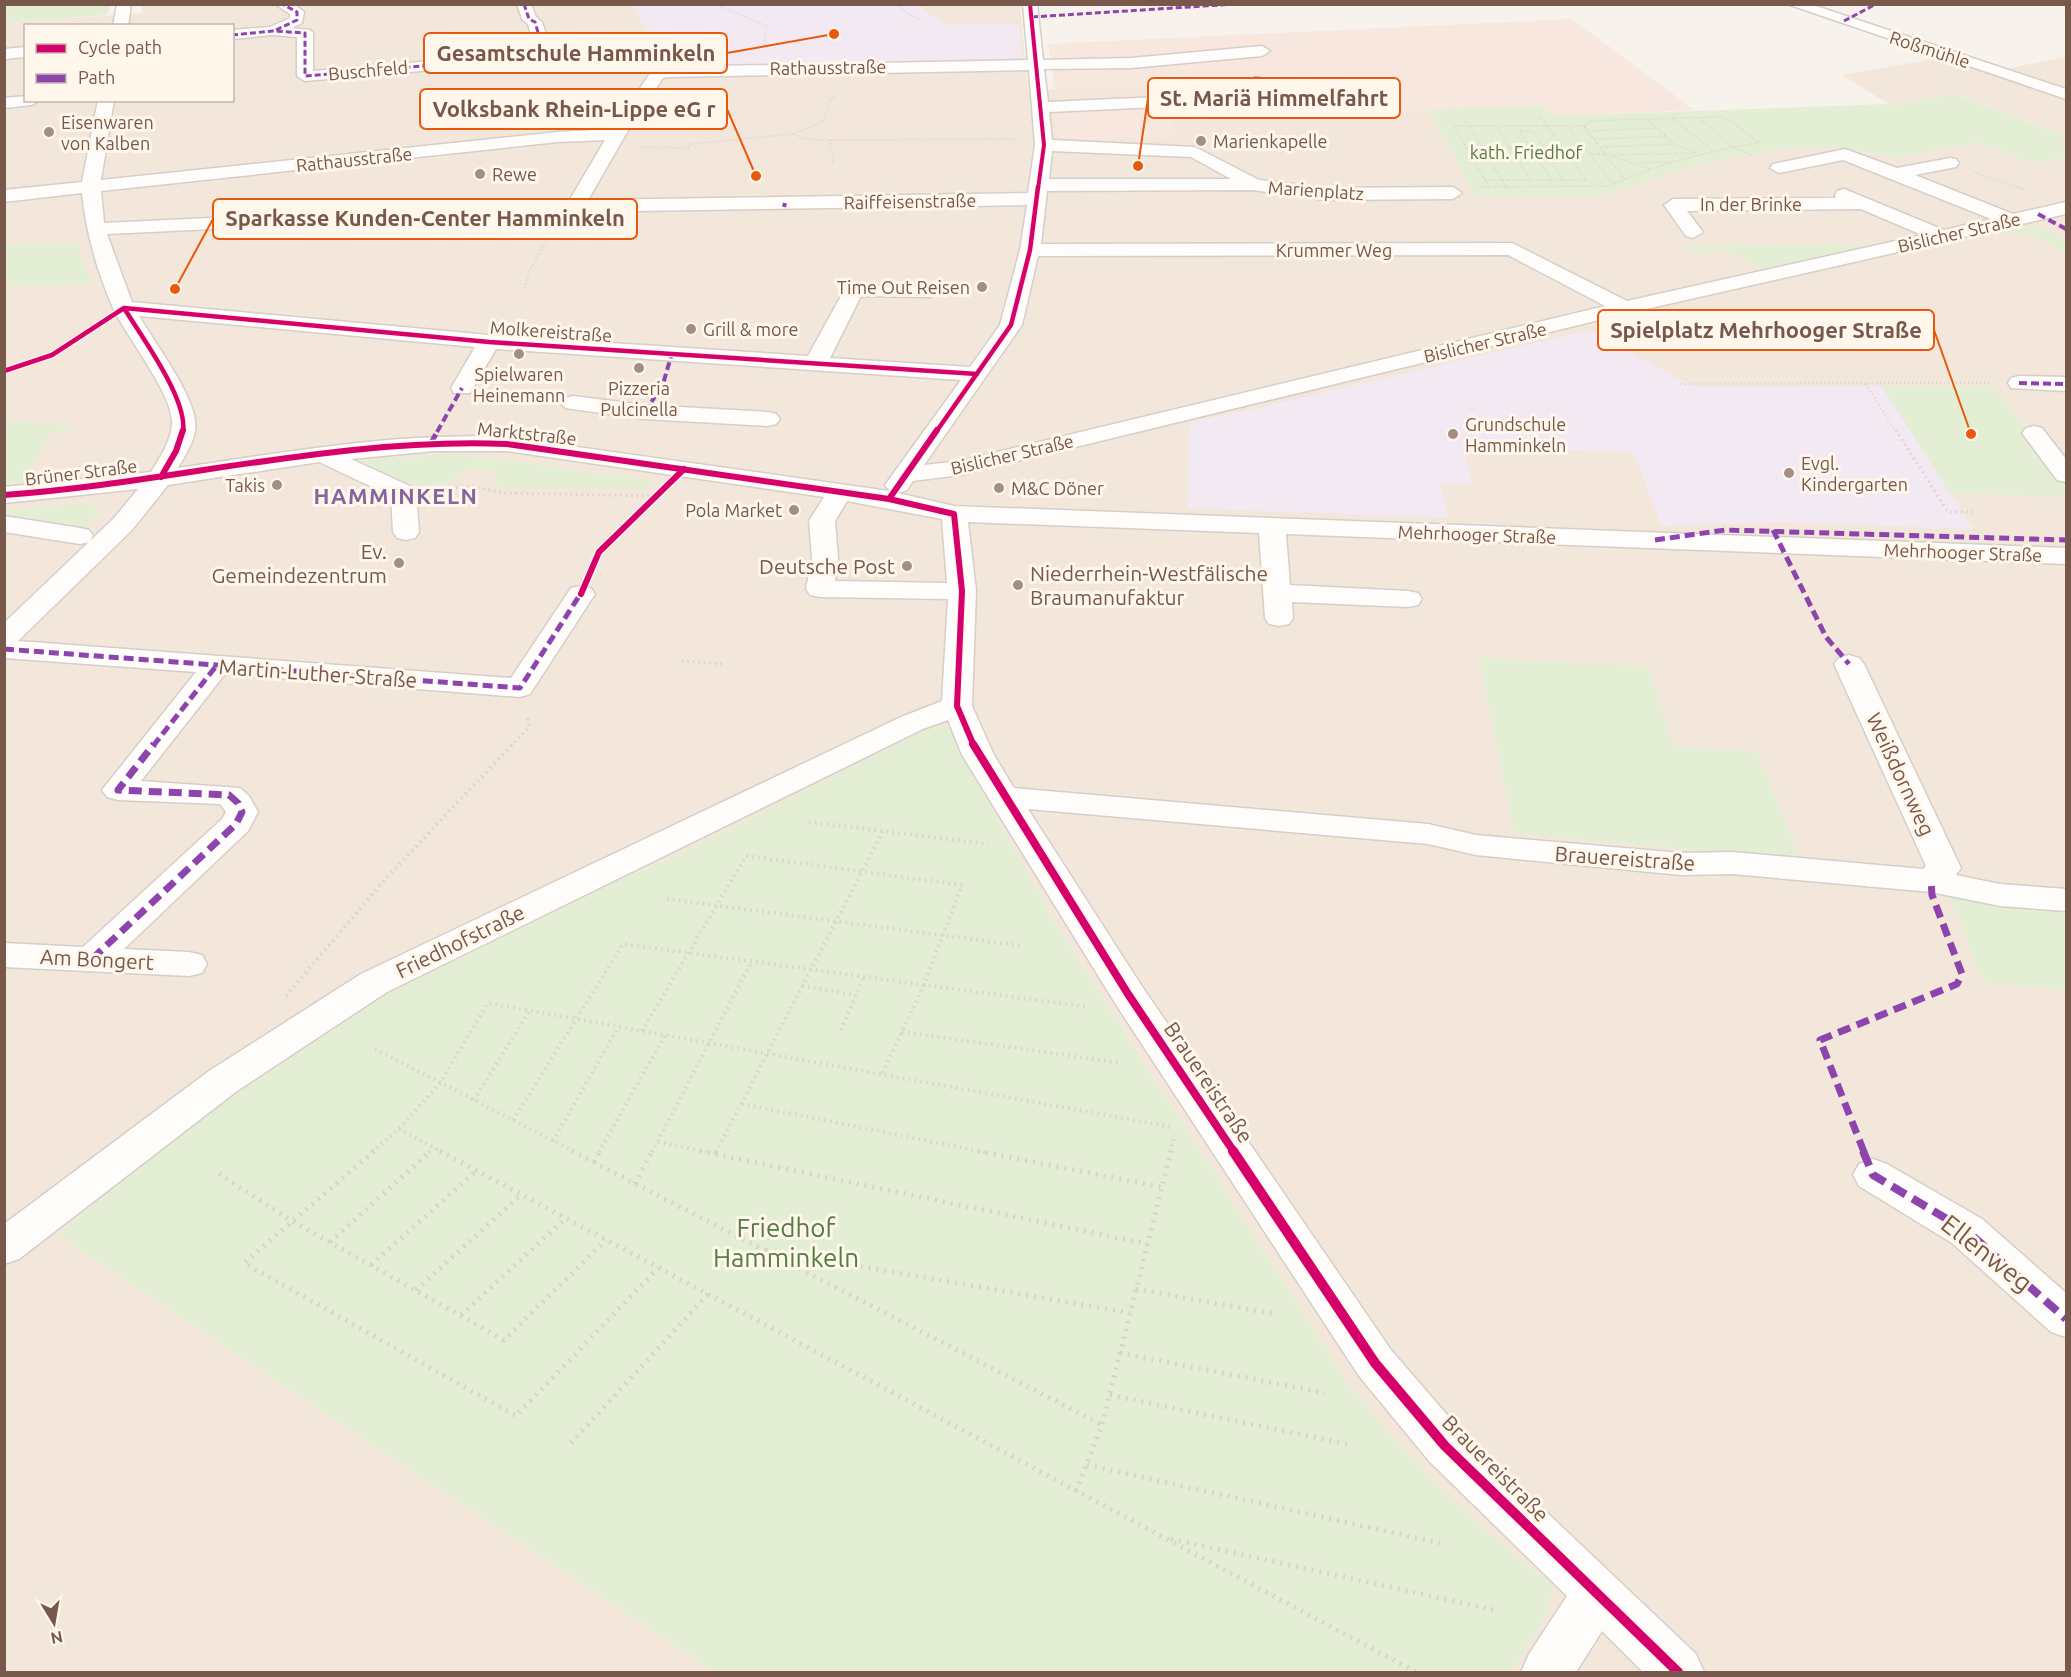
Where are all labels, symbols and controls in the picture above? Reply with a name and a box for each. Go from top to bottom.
legend [24,24,234,102]
street label: Roßmühle [1887,27,1973,71]
callout: Gesamtschule Hamminkeln [424,33,727,73]
text: Cycle path [78,37,162,57]
text: Gesamtschule Hamminkeln [437,40,715,65]
street label: Rathausstraße [769,56,887,78]
street label: Buschfeld [327,57,409,83]
text: Path [78,67,115,87]
callout: St. Mariä Himmelfahrt [1148,78,1400,118]
text: St. Mariä Himmelfahrt [1160,85,1388,110]
callout: Volksbank Rhein-Lippe eG r [420,89,727,129]
text: Volksbank Rhein-Lippe eG r [432,96,716,121]
place label: Eisenwaren von Kalben [61,112,154,153]
marker: Eisenwaren von Kalben [42,125,56,139]
place label: Marienkapelle [1213,131,1327,151]
marker: Marienkapelle [1194,134,1208,148]
park label: kath. Friedhof [1470,142,1582,162]
street label: Rathausstraße [295,143,413,175]
place label: Rewe [492,164,537,184]
marker: Rewe [473,167,487,181]
street label: Marienplatz [1267,177,1365,203]
street label: Raiffeisenstraße [844,190,976,212]
street label: In der Brinke [1700,194,1802,214]
callout: Sparkasse Kunden-Center Hamminkeln [213,199,637,239]
text: Sparkasse Kunden-Center Hamminkeln [225,205,625,230]
street label: Bislicher Straße [1896,208,2022,256]
street label: Krummer Weg [1276,240,1392,260]
place label: Time Out Reisen [837,277,970,297]
marker: Time Out Reisen [975,280,989,294]
callout: Spielplatz Mehrhooger Straße [1598,310,1934,350]
street label: Molkereistraße [489,317,613,345]
text: Spielplatz Mehrhooger Straße [1610,317,1922,342]
street label: Bislicher Straße [1422,318,1548,366]
place label: Grill & more [703,319,798,339]
marker: Grill & more [684,322,698,336]
marker: Spielwaren Heinemann [512,347,526,361]
marker: Pizzeria Pulcinella [632,361,646,375]
place label: Spielwaren Heinemann [473,364,565,405]
place label: Pizzeria Pulcinella [600,378,678,419]
place label: Grundschule Hamminkeln [1465,414,1566,455]
street label: Marktstraße [476,418,578,448]
marker: Grundschule Hamminkeln [1446,427,1460,441]
street label: Bislicher Straße [949,430,1075,478]
place label: Evgl. Kindergarten [1801,453,1908,494]
street label: Brüner Straße [24,455,138,489]
marker: Evgl. Kindergarten [1782,466,1796,480]
place label: Takis [225,475,265,495]
marker: Takis [270,478,284,492]
place label: M&C Döner [1011,478,1104,498]
marker: M&C Döner [992,481,1006,495]
district label: HAMMINKELN [314,483,478,508]
place label: Pola Market [685,500,782,520]
marker: Pola Market [787,503,801,517]
street label: Mehrhooger Straße [1397,521,1557,547]
place label: Ev. Gemeindezentrum [211,539,387,587]
street label: Mehrhooger Straße [1883,539,2043,565]
place label: Deutsche Post [759,554,895,578]
marker: Ev. Gemeindezentrum [392,556,406,570]
marker: Deutsche Post [900,559,914,573]
place label: Niederrhein-Westfälische Braumanufaktur [1030,561,1268,609]
marker: Niederrhein-Westfälische Braumanufaktur [1011,578,1025,592]
street label: Martin-Luther-Straße [218,654,418,692]
street label: Weißdornweg [1862,709,1940,839]
street label: Brauereistraße [1554,841,1696,875]
street label: Friedhofstraße [392,899,528,983]
street label: Am Bongert [39,944,155,974]
street label: Brauereistraße [1160,1017,1258,1147]
street label: Ellenweg [1936,1209,2038,1297]
park label: Friedhof Hamminkeln [713,1213,859,1272]
street label: Brauereistraße [1438,1410,1554,1526]
north arrow [24,1593,84,1653]
text: N [49,1628,64,1648]

